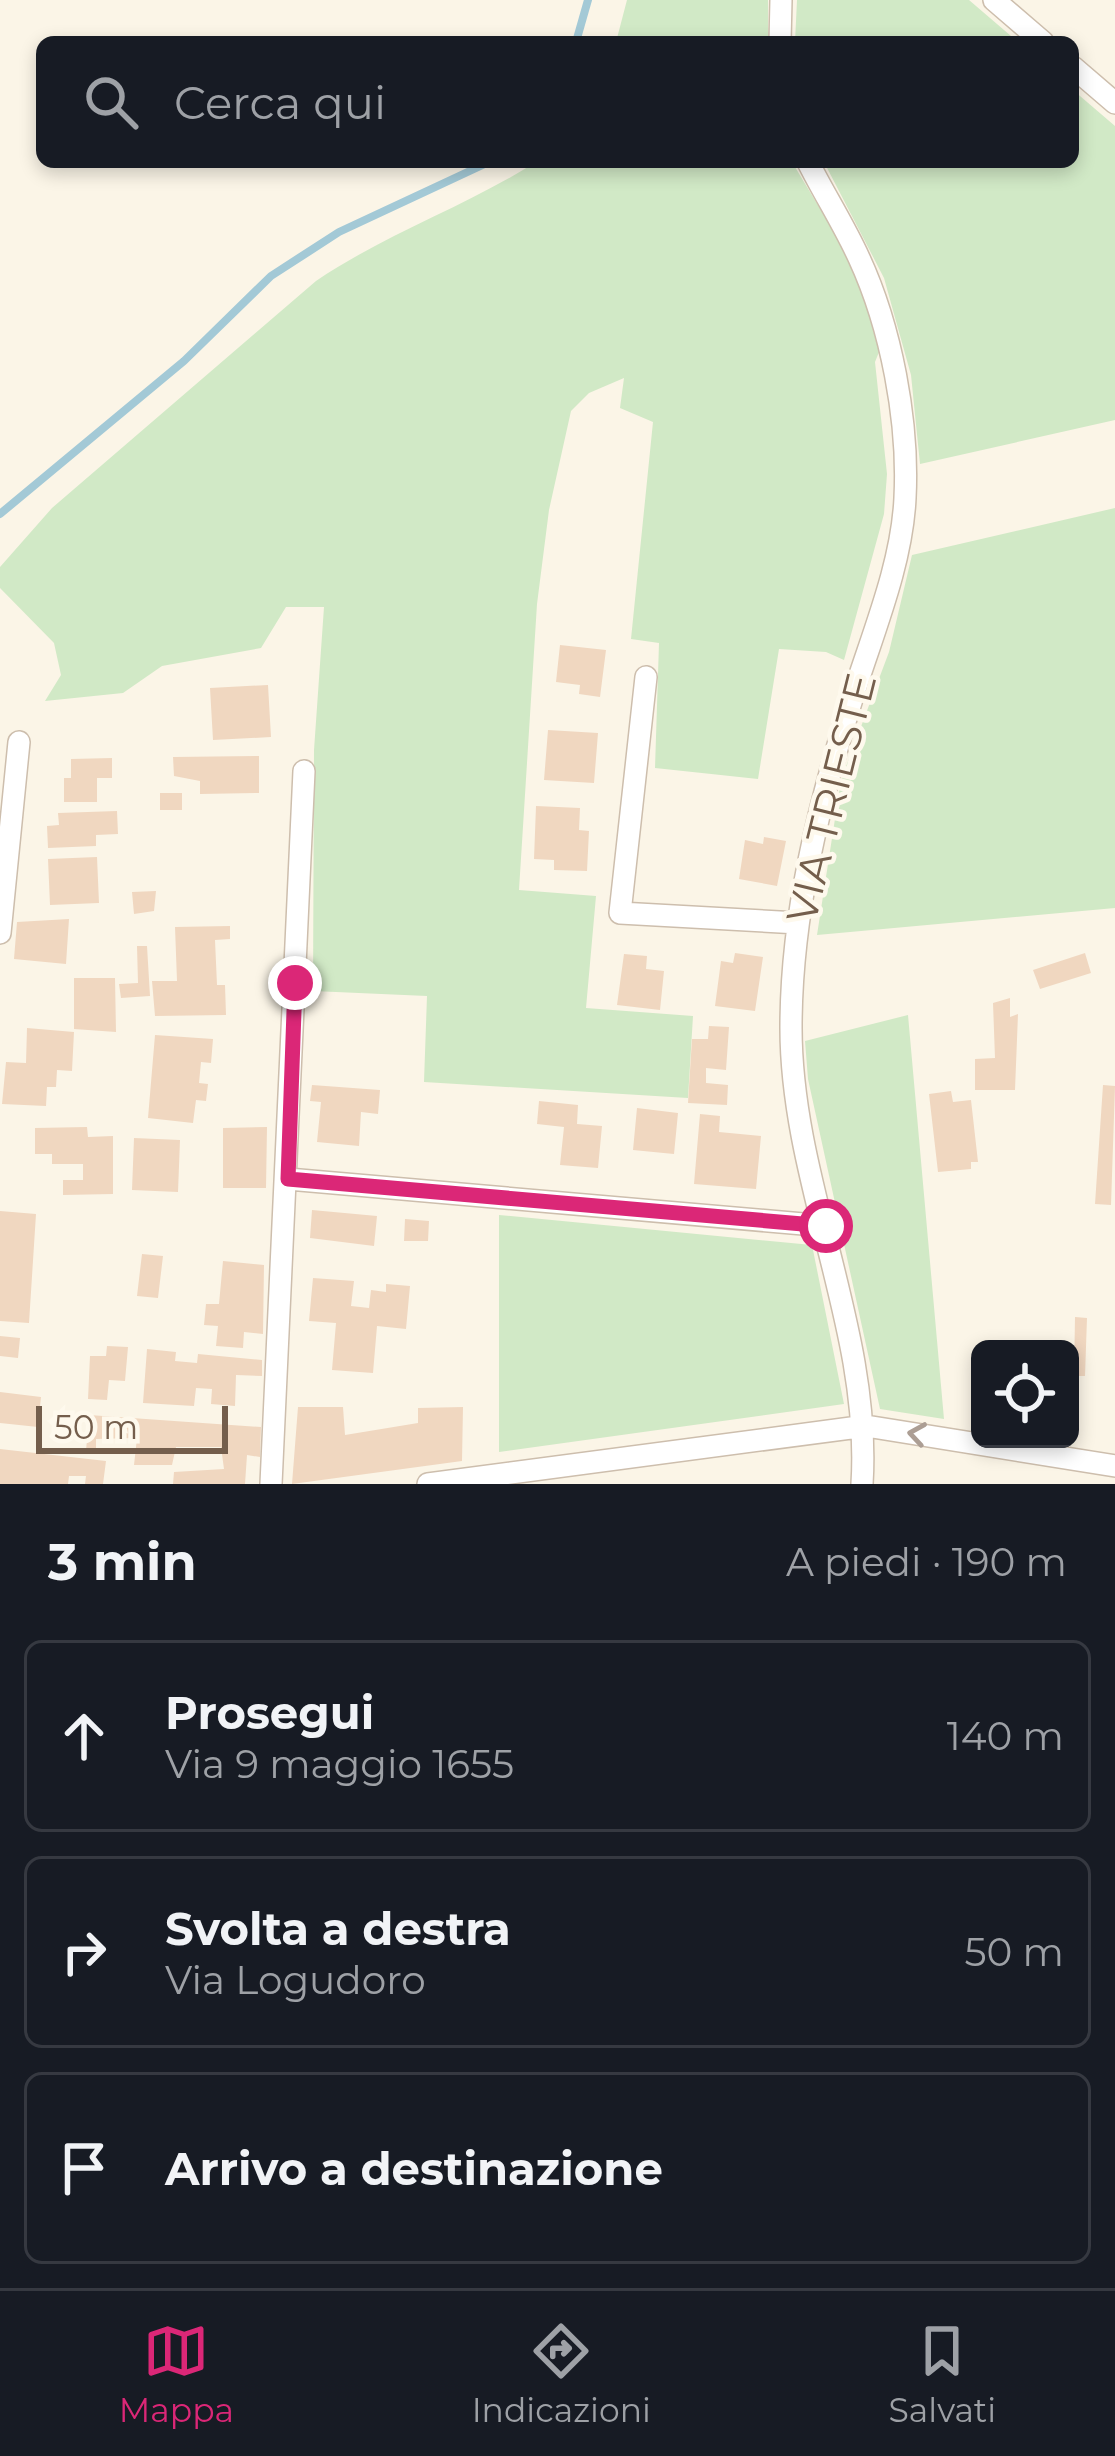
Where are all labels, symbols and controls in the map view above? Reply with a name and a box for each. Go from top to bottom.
search box [36,36,1079,168]
icon: search [78,69,144,135]
text: Cerca qui [174,75,386,130]
street label: VIA TRIESTE [775,668,887,928]
route end [268,956,322,1010]
route start [799,1199,853,1253]
map controls [971,1340,1079,1448]
button: locate [971,1340,1079,1448]
scale bar [36,1400,228,1453]
text: 50 m [54,1407,138,1447]
one-way arrow [907,1422,927,1447]
text: 3 min [48,1531,197,1593]
text: A piedi · 190 m [786,1538,1067,1586]
text: Prosegui [165,1685,374,1740]
icon: ahead [51,1703,117,1769]
text: 140 m [947,1712,1064,1760]
text: Via 9 maggio 1655 [165,1740,514,1788]
text: Svolta a destra [165,1901,511,1956]
icon: right [51,1919,117,1985]
text: 50 m [965,1928,1064,1976]
text: Via Logudoro [165,1956,426,2004]
icon: arrive [51,2135,117,2201]
text: Arrivo a destinazione [165,2141,663,2196]
tab: Mappa [119,2318,234,2430]
tab: Indicazioni [472,2318,651,2430]
tab: Salvati [889,2318,996,2430]

